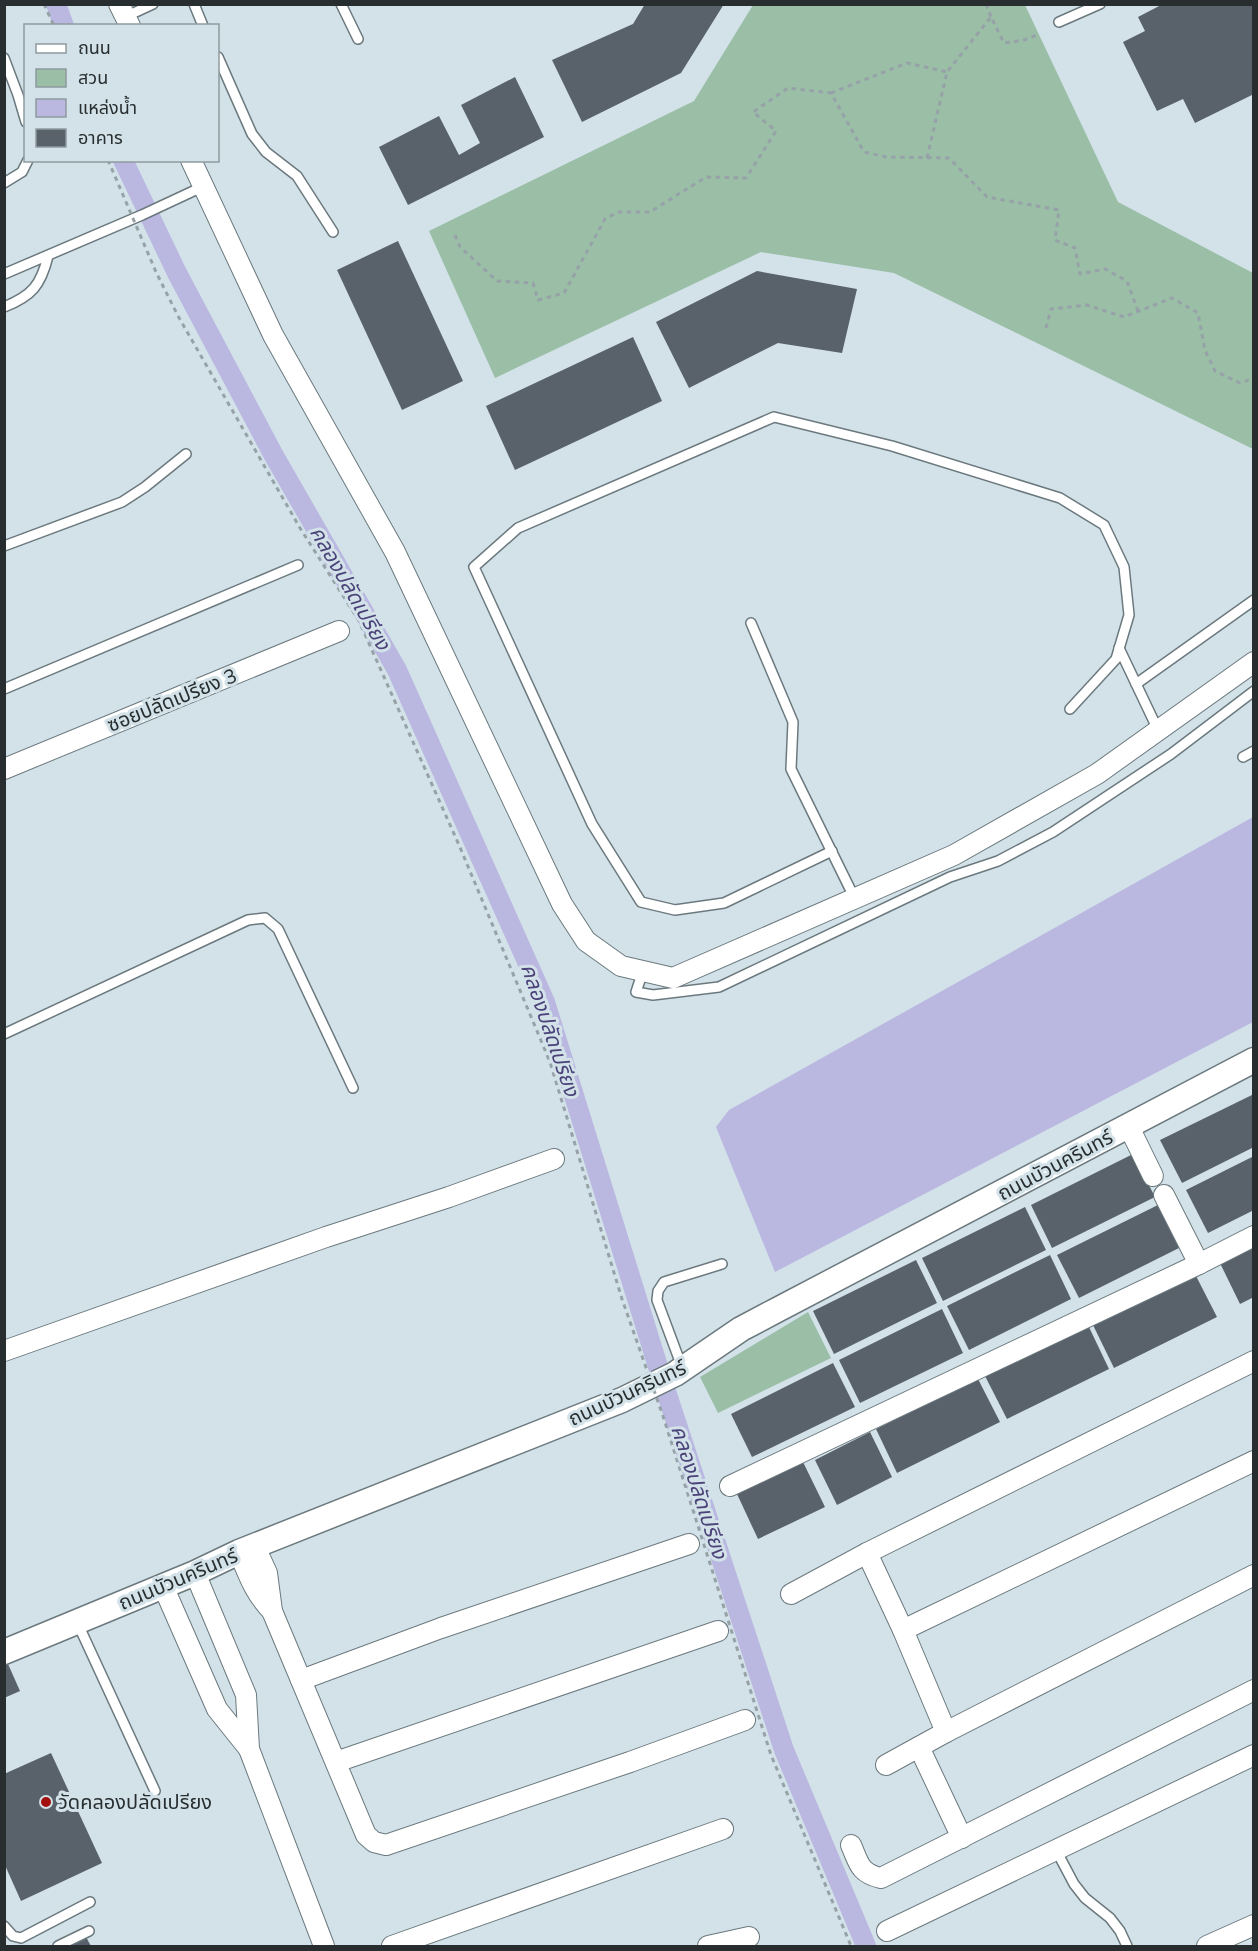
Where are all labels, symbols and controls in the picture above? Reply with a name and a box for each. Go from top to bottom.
legend [24,24,219,162]
text: ถนน [78,36,111,60]
text: สวน [78,66,108,90]
text: แหล่งน้ำ [78,95,137,120]
text: อาคาร [78,126,123,150]
water label: คลองปลัดเปรียง [303,521,398,656]
street label: ซอยปลัดเปรียง 3 [103,662,241,739]
water label: คลองปลัดเปรียง [514,960,586,1102]
street label: ถนนบัวนครินทร์ [993,1123,1118,1207]
street label: ถนนบัวนครินทร์ [564,1354,691,1433]
water label: คลองปลัดเปรียง [664,1422,734,1564]
street label: ถนนบัวนครินทร์ [114,1542,243,1617]
place label: วัดคลองปลัดเปรียง [58,1789,212,1816]
marker: วัดคลองปลัดเปรียง [39,1795,53,1809]

